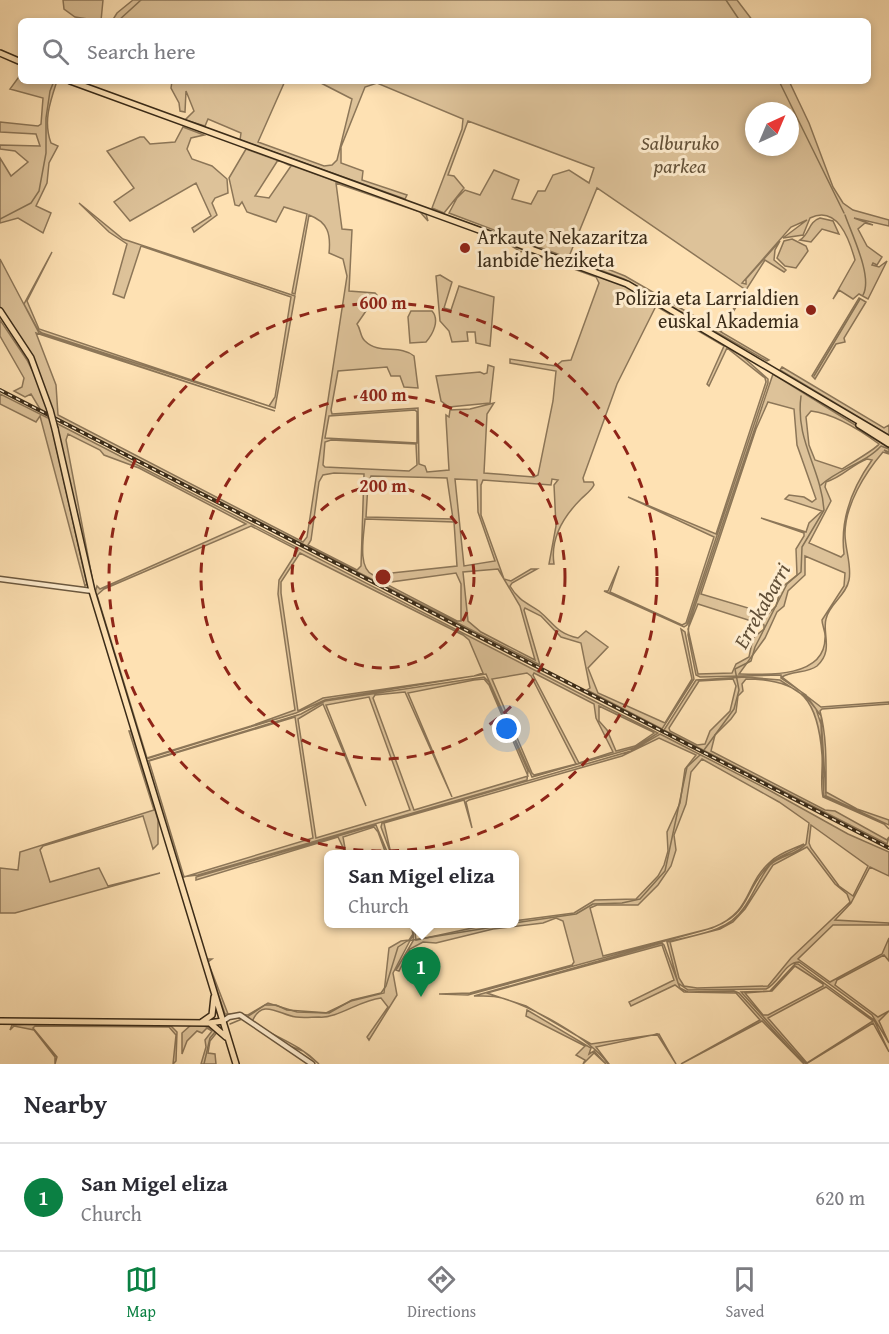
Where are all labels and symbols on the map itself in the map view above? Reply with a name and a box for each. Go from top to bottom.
north arrow [745,102,799,156]
park label: Salburuko parkea [641,128,720,180]
place label: Arkaute Nekazaritza lanbide heziketa [477,222,649,274]
marker: Arkaute Nekazaritza lanbide heziketa [458,241,472,255]
place label: Polizia eta Larrialdien euskal Akademia [615,283,800,335]
text: 600 m [359,289,407,316]
marker: Polizia eta Larrialdien euskal Akademia [804,303,818,317]
text: 400 m [359,381,407,408]
text: 200 m [359,472,407,499]
water label: Errekabarri [725,557,798,655]
centre of rings [373,567,393,587]
your location [492,714,521,743]
pin: 1 [402,948,440,997]

